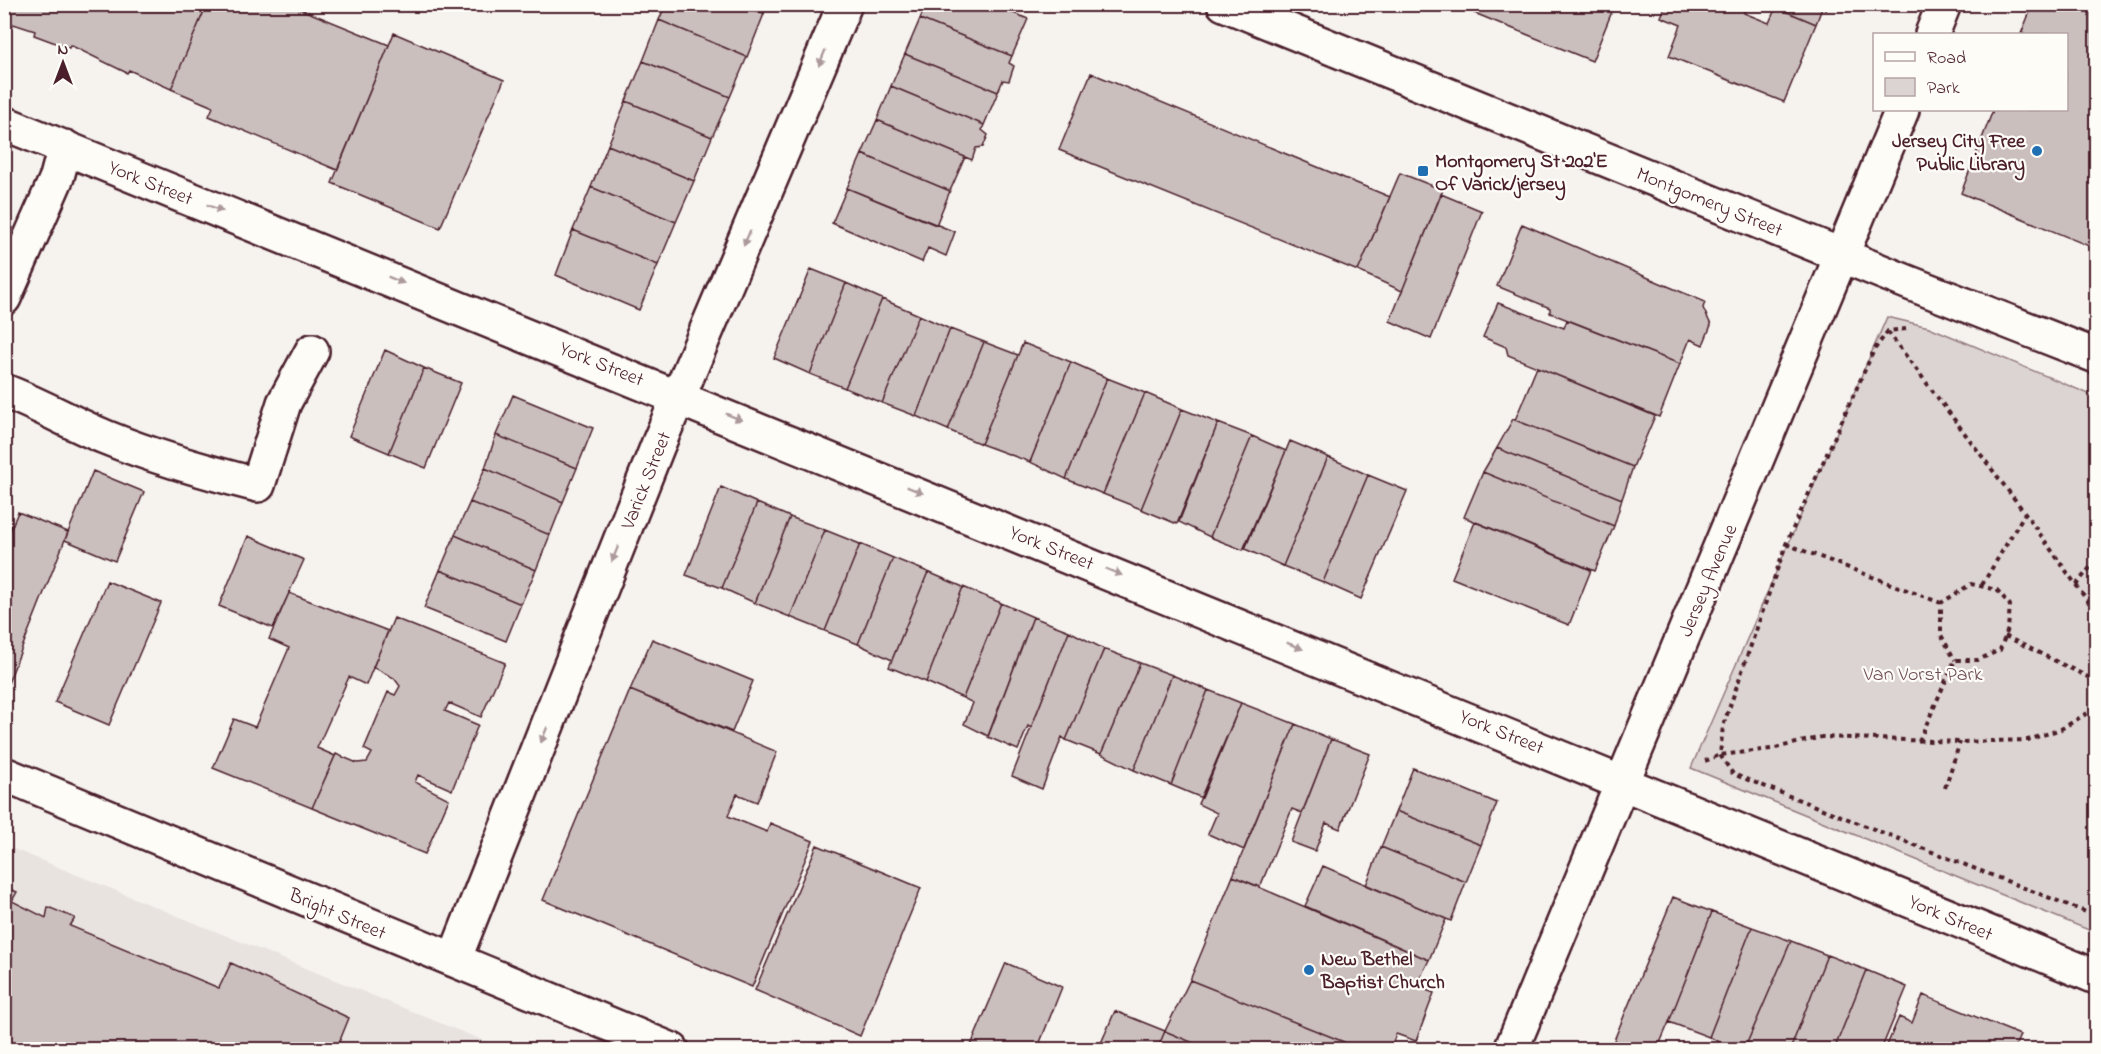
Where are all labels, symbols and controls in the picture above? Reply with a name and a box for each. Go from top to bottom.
north arrow [33,33,93,93]
legend [1873,33,2068,111]
text: N [58,38,69,62]
text: Road [1927,46,1966,72]
one-way arrow [817,50,827,68]
text: Park [1927,76,1960,102]
place label: Jersey City Free Public Library [1892,128,2026,181]
marker: Jersey City Free Public Library [2030,144,2044,158]
place label: Montgomery St 202'E Of Varick/jersey [1435,148,1608,201]
street label: York Street [103,154,197,215]
street label: Montgomery Street [1631,161,1787,247]
marker: Montgomery St 202'E Of Varick/jersey [1416,164,1430,178]
one-way arrow [206,203,224,213]
one-way arrow [742,230,752,248]
one-way arrow [387,275,405,285]
street label: York Street [554,335,648,396]
one-way arrow [725,413,743,422]
street label: Varick Street [614,427,680,535]
one-way arrow [906,485,924,495]
street label: York Street [1004,519,1098,580]
street label: Jersey Avenue [1673,520,1746,642]
one-way arrow [610,545,619,563]
one-way arrow [1106,567,1124,577]
one-way arrow [1286,642,1304,651]
park label: Van Vorst Park [1862,661,1983,690]
street label: York Street [1454,703,1548,764]
one-way arrow [538,726,548,744]
street label: Bright Street [283,881,390,950]
street label: York Street [1903,888,1997,950]
place label: New Bethel Baptist Church [1320,946,1445,998]
marker: New Bethel Baptist Church [1302,963,1316,977]

